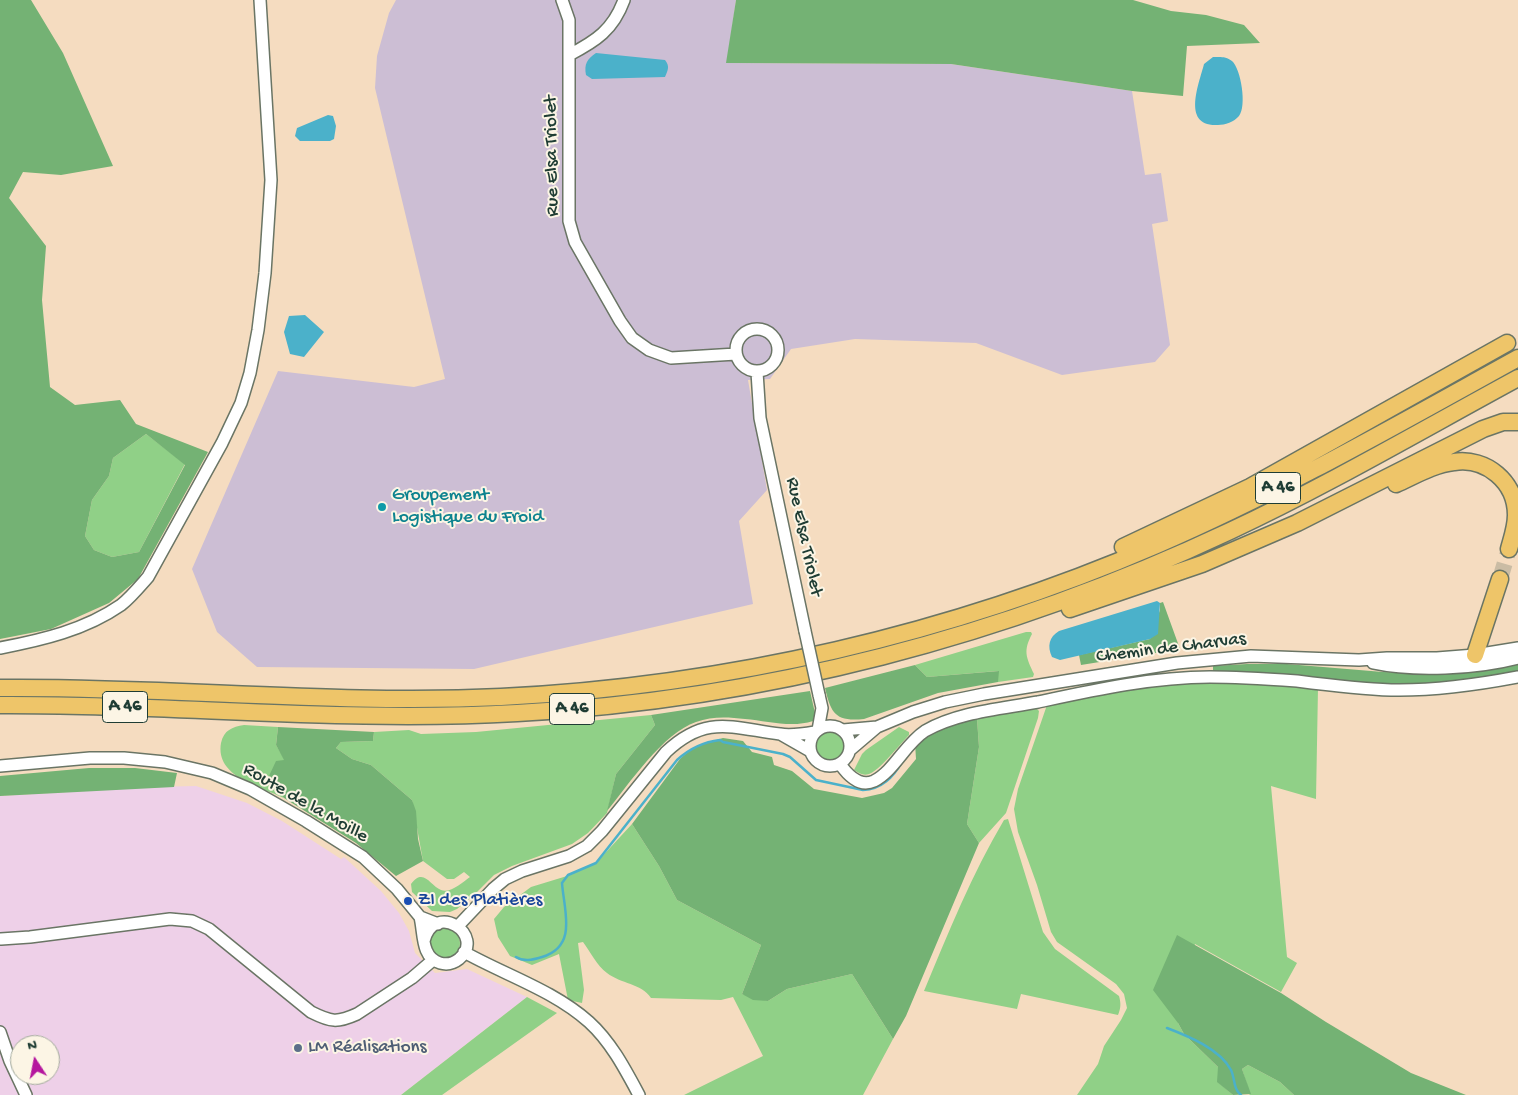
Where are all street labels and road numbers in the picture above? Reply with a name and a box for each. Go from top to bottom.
street label: Rue Elsa Triolet [541,95,565,217]
road number: A 46 [1256,472,1300,503]
street label: Rue Elsa Triolet [779,475,827,599]
street label: Chemin de Charvas [1095,629,1247,669]
road number: A 46 [102,692,148,722]
road number: A 46 [550,694,594,724]
street label: Route de la Moille [238,759,372,849]

